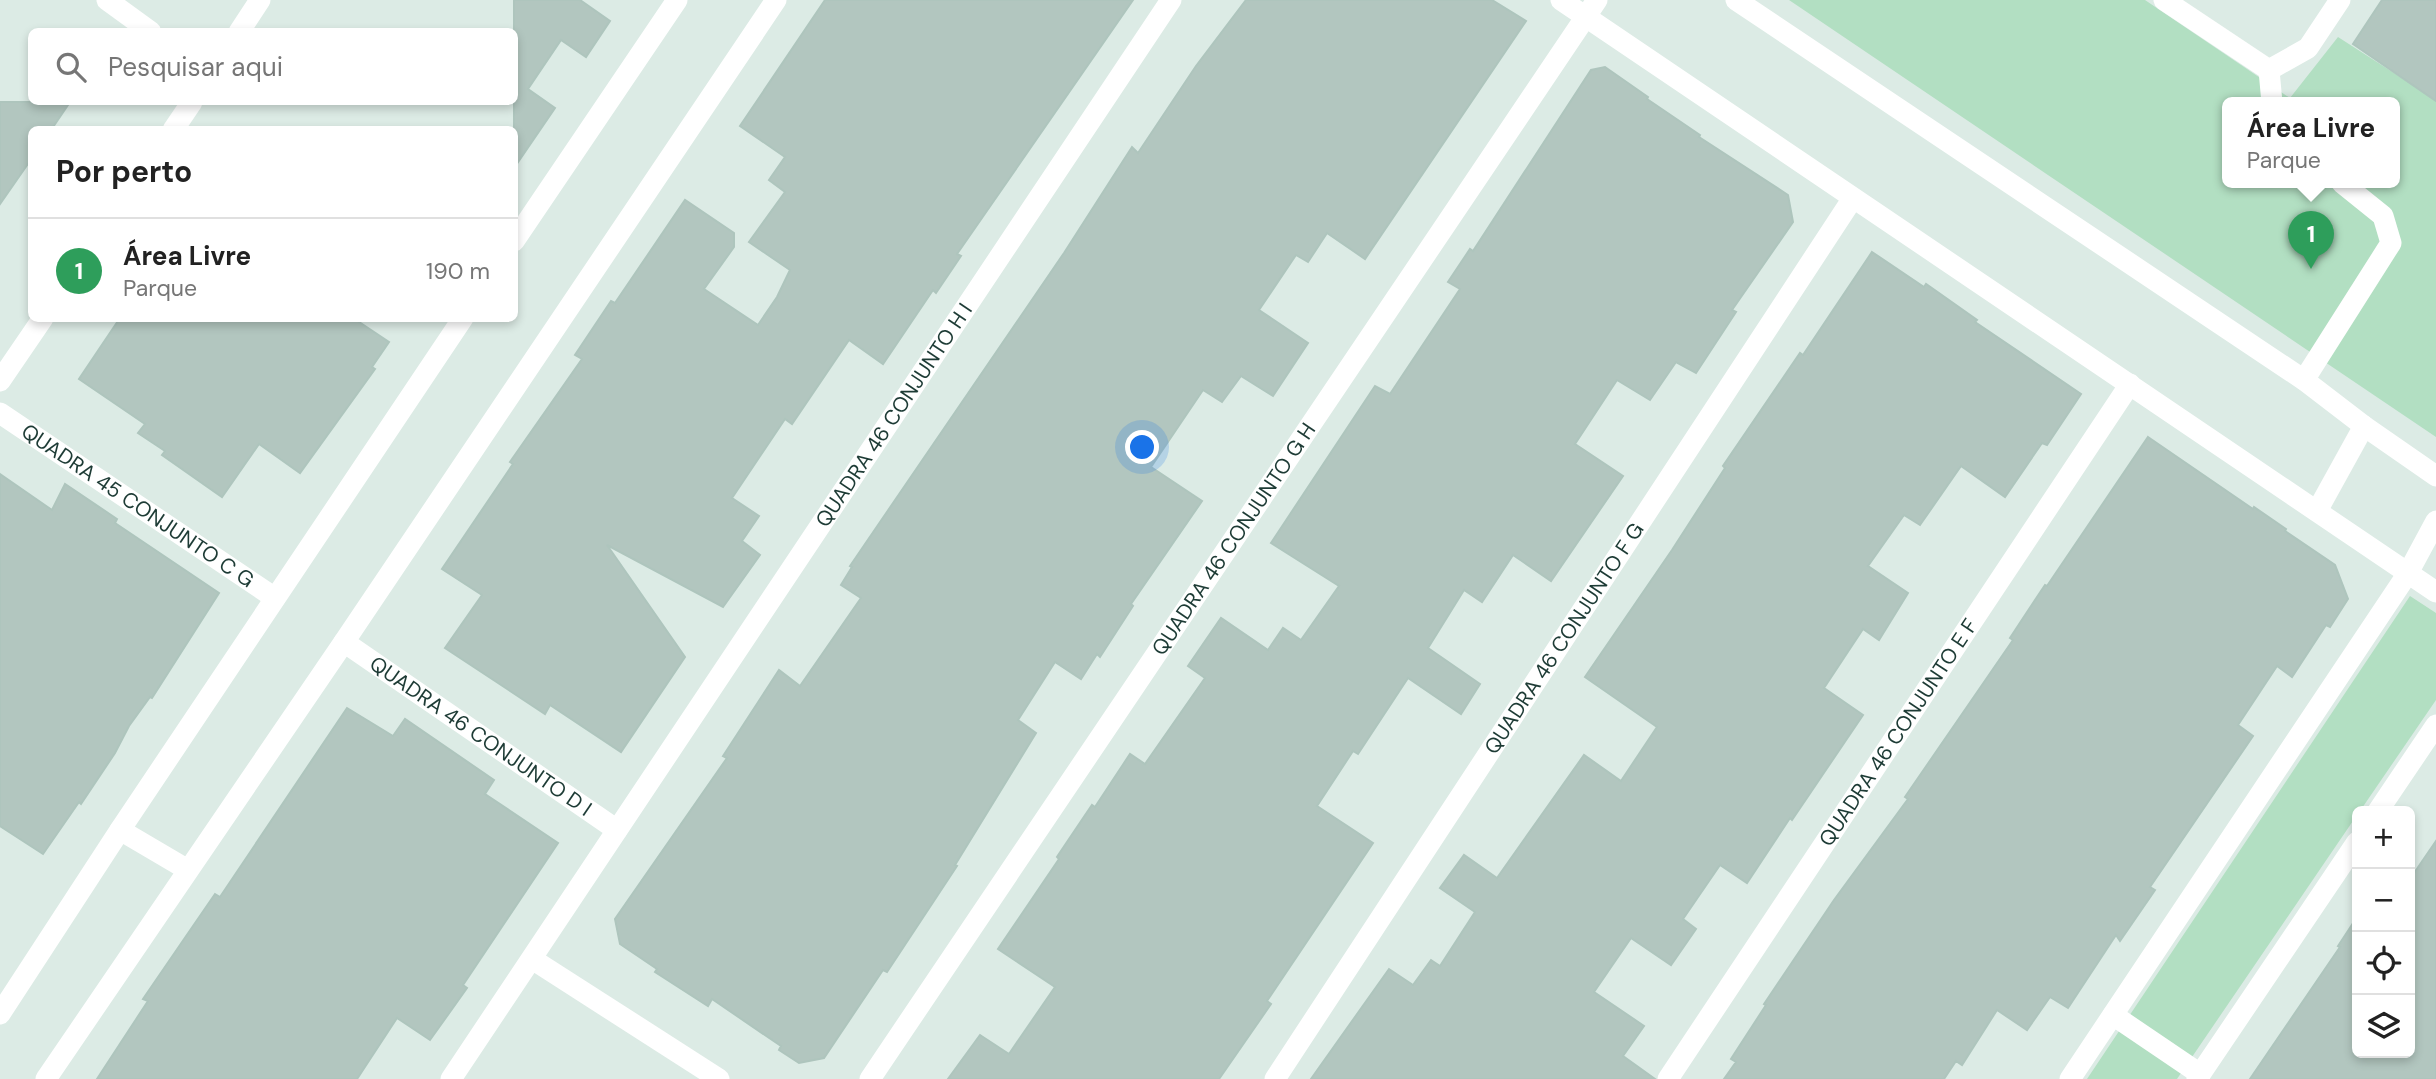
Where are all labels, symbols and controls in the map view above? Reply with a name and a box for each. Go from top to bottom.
search box [28,28,518,105]
icon: search [52,48,90,86]
text: Pesquisar aqui [108,50,283,84]
popup [2222,97,2400,188]
text: Área Livre [2247,111,2375,145]
text: Parque [2247,145,2321,175]
text: Por perto [56,152,192,191]
pin: 1 [2288,211,2334,269]
text: Área Livre [123,239,251,273]
text: 1 [75,256,83,286]
text: 190 m [426,256,490,286]
text: Parque [123,273,197,303]
street label: QUADRA 46 CONJUNTO H I [809,298,979,533]
street label: QUADRA 45 CONJUNTO C G [16,417,260,594]
street label: QUADRA 46 CONJUNTO G H [1145,417,1322,661]
your location [1125,430,1159,464]
street label: QUADRA 46 CONJUNTO F G [1478,517,1650,760]
street label: QUADRA 46 CONJUNTO E F [1813,613,1984,852]
street label: QUADRA 46 CONJUNTO D I [364,650,597,823]
map controls [2352,806,2415,1058]
button: + [2352,806,2415,869]
button: − [2352,869,2415,932]
button: locate [2352,932,2415,995]
button: layers [2352,995,2415,1058]

